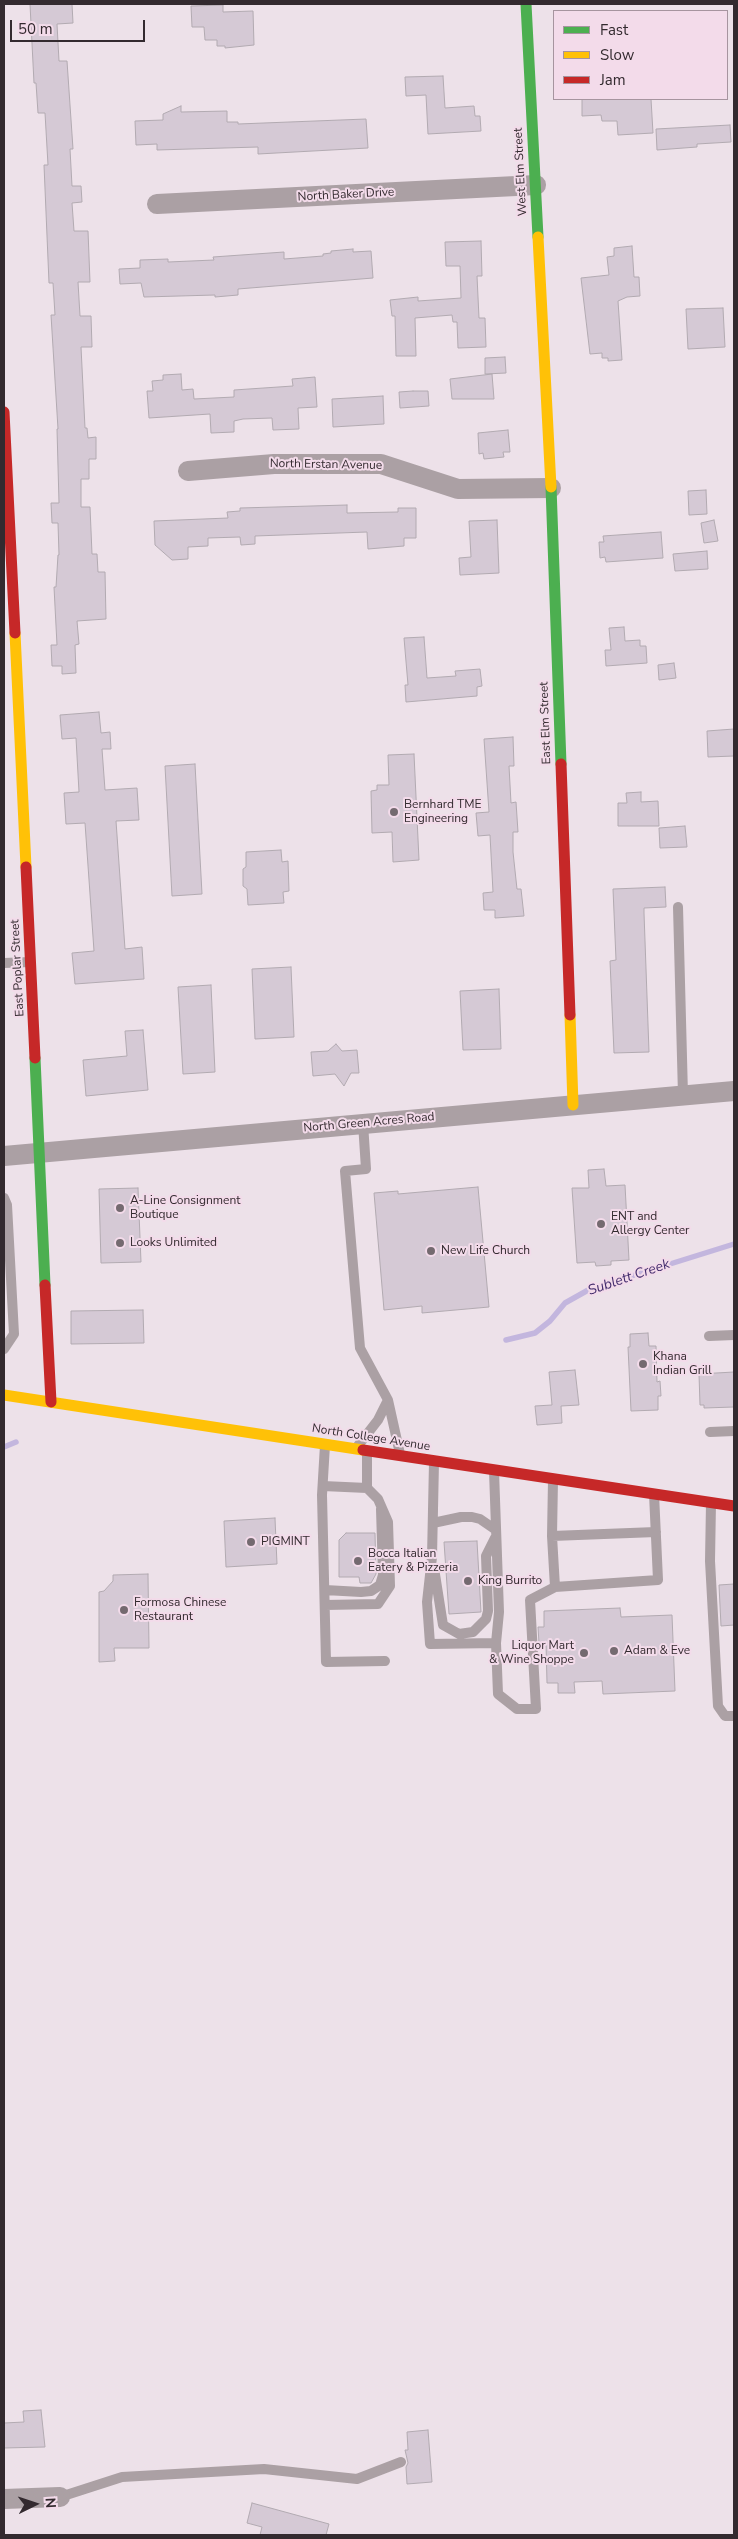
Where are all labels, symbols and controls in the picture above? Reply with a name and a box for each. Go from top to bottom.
scale bar [12,10,148,42]
legend [553,10,728,100]
text: 50 m [18,19,53,39]
text: Fast [600,20,628,40]
text: Slow [600,45,634,65]
text: Jam [600,70,626,90]
street label: West Elm Street [511,127,531,217]
street label: North Baker Drive [297,185,395,205]
street label: North Erstan Avenue [270,457,382,473]
street label: East Elm Street [537,681,555,765]
place label: Bernhard TME Engineering [404,798,482,826]
marker: Bernhard TME Engineering [388,806,400,818]
street label: East Poplar Street [8,919,28,1017]
street label: North Green Acres Road [303,1110,435,1136]
place label: A-Line Consignment Boutique [130,1194,240,1222]
marker: A-Line Consignment Boutique [114,1202,126,1214]
place label: ENT and Allergy Center [611,1210,689,1238]
marker: ENT and Allergy Center [595,1218,607,1230]
place label: Looks Unlimited [130,1236,217,1250]
marker: Looks Unlimited [114,1237,126,1249]
place label: New Life Church [441,1244,530,1258]
marker: New Life Church [425,1245,437,1257]
water label: Sublett Creek [586,1256,672,1300]
place label: Khana Indian Grill [653,1350,712,1378]
marker: Khana Indian Grill [637,1358,649,1370]
street label: North College Avenue [311,1422,431,1454]
place label: PIGMINT [261,1535,310,1549]
marker: PIGMINT [245,1536,257,1548]
place label: Bocca Italian Eatery & Pizzeria [368,1547,458,1575]
marker: Bocca Italian Eatery & Pizzeria [352,1555,364,1567]
place label: King Burrito [478,1574,542,1588]
marker: King Burrito [462,1575,474,1587]
place label: Formosa Chinese Restaurant [134,1596,227,1624]
marker: Formosa Chinese Restaurant [118,1604,130,1616]
place label: Liquor Mart & Wine Shoppe [489,1639,574,1667]
place label: Adam & Eve [624,1644,690,1658]
marker: Adam & Eve [608,1645,620,1657]
marker: Liquor Mart & Wine Shoppe [578,1647,590,1659]
north arrow [10,2479,60,2529]
text: N [41,2497,60,2509]

